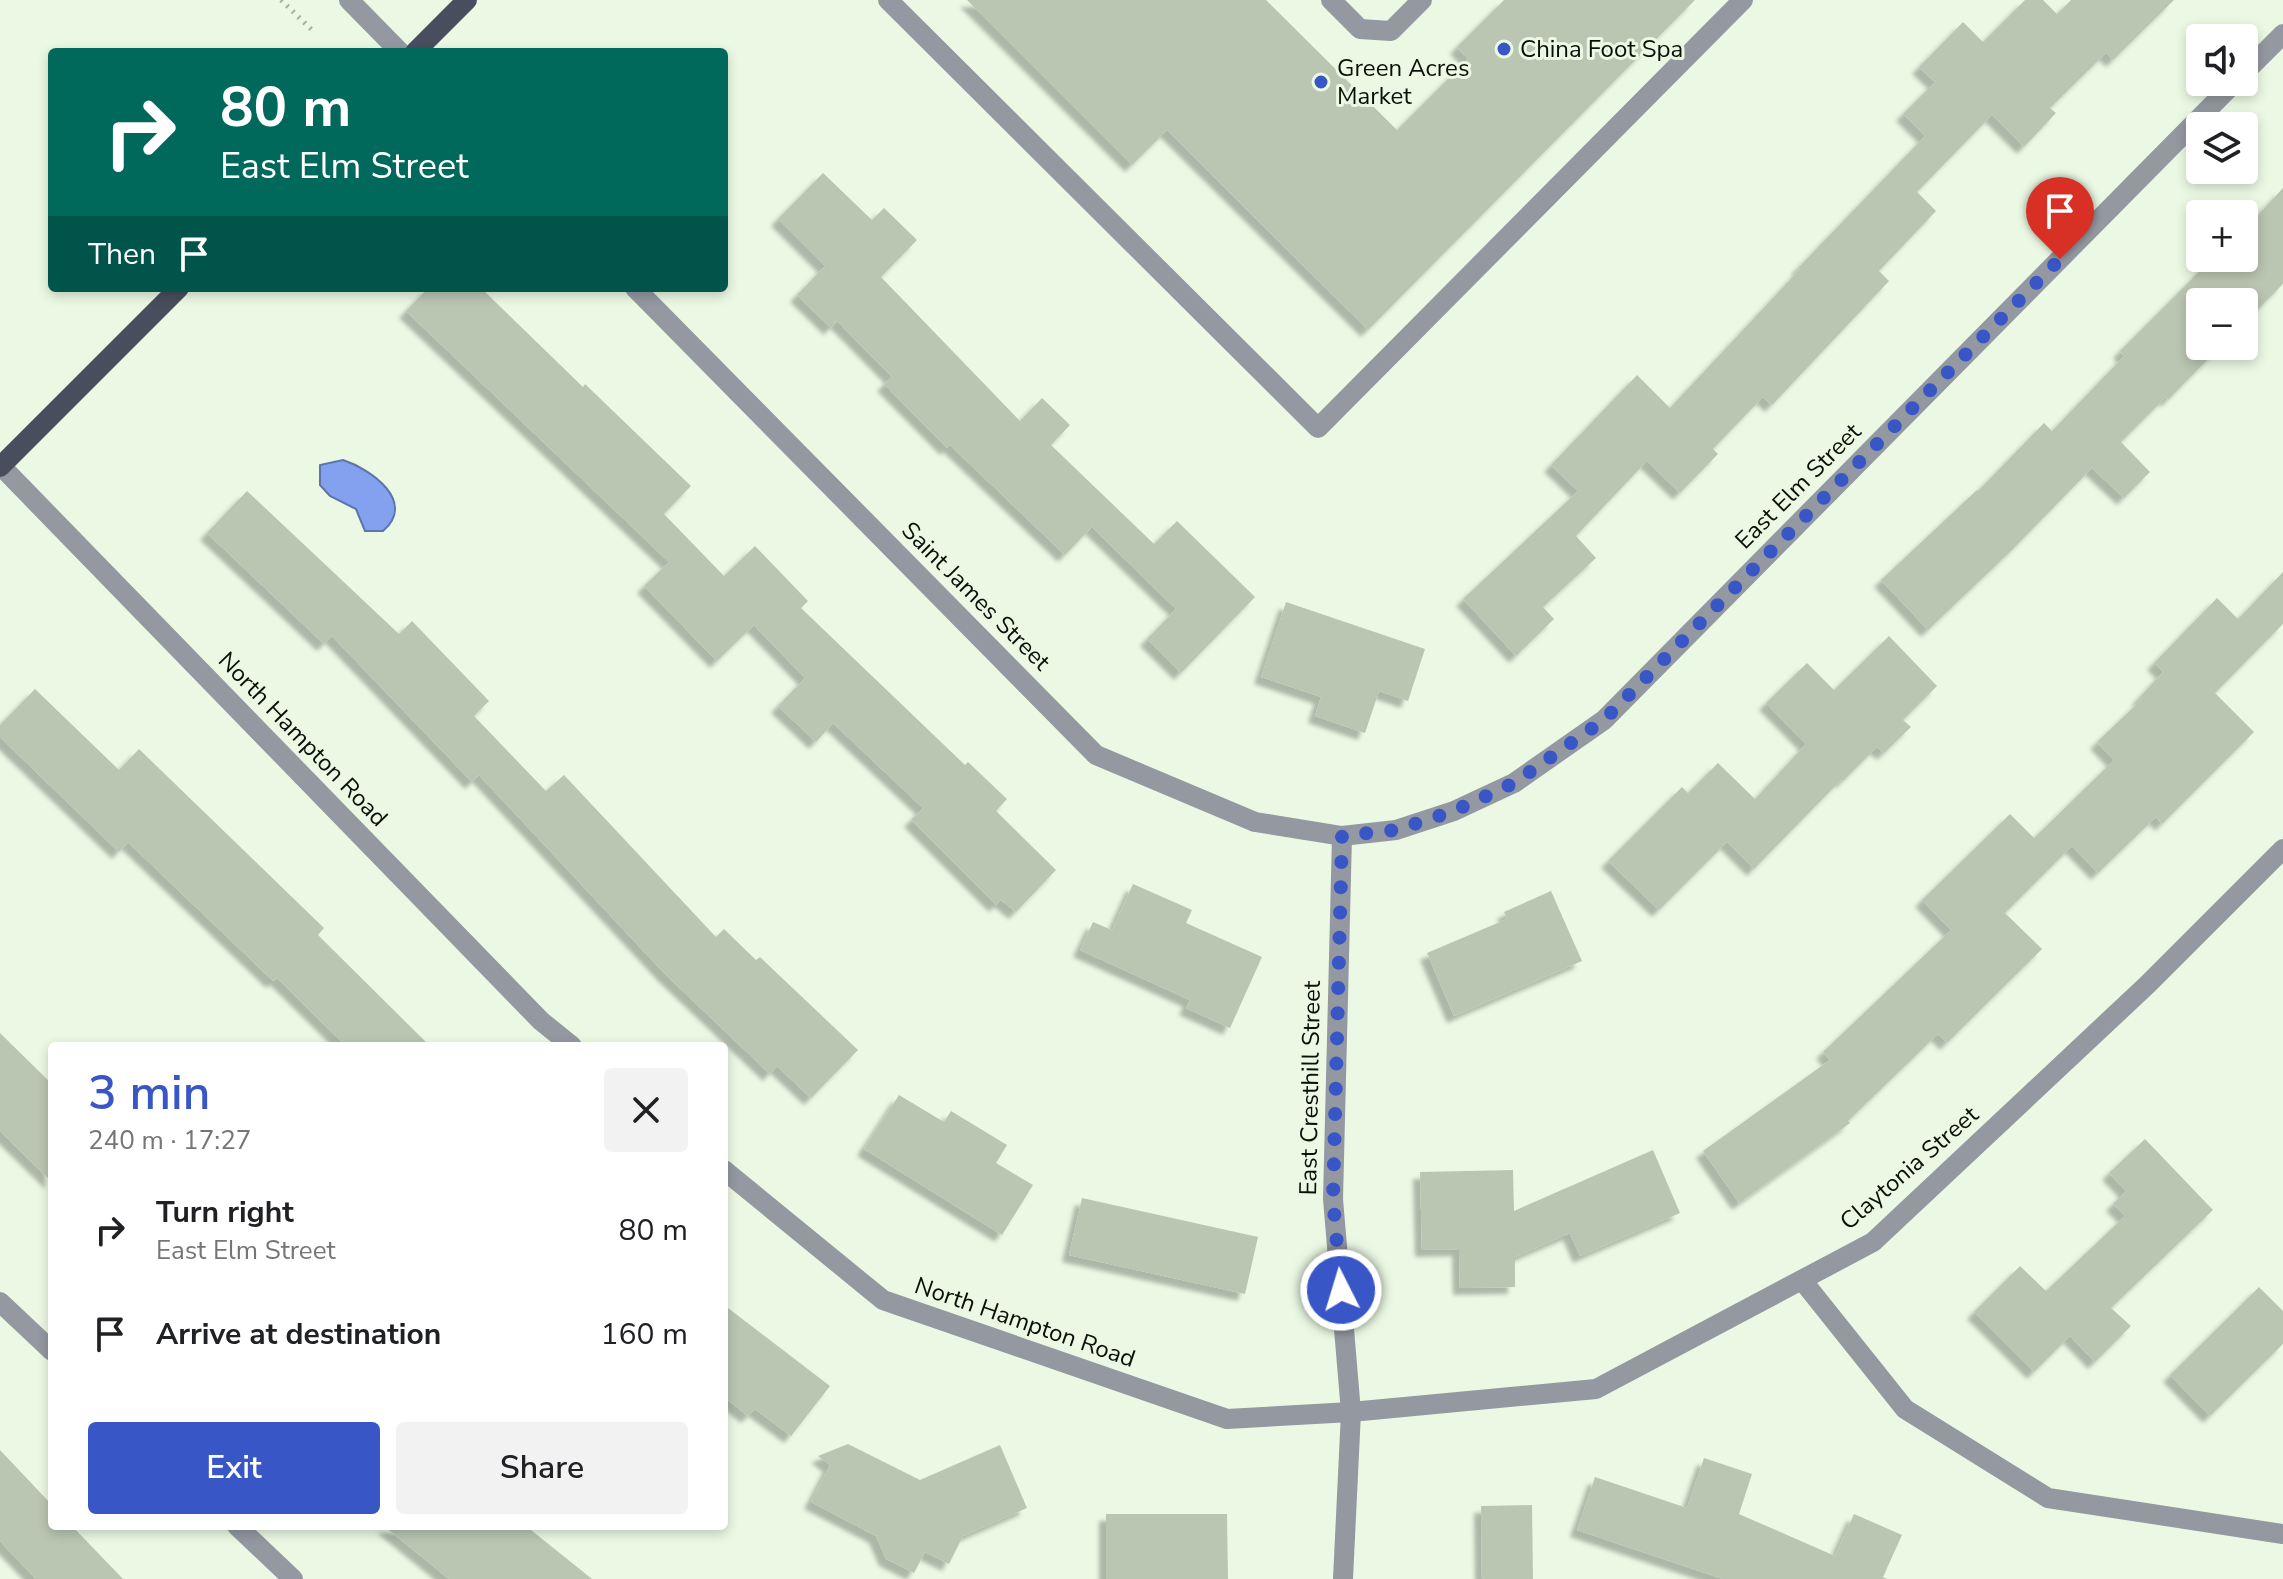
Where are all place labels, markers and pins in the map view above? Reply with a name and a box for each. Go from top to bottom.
place label: China Foot Spa [1520,33,1683,65]
marker: China Foot Spa [1495,40,1513,58]
place label: Green Acres Market [1337,52,1469,112]
marker: Green Acres Market [1312,73,1330,91]
pin [2026,177,2094,259]

